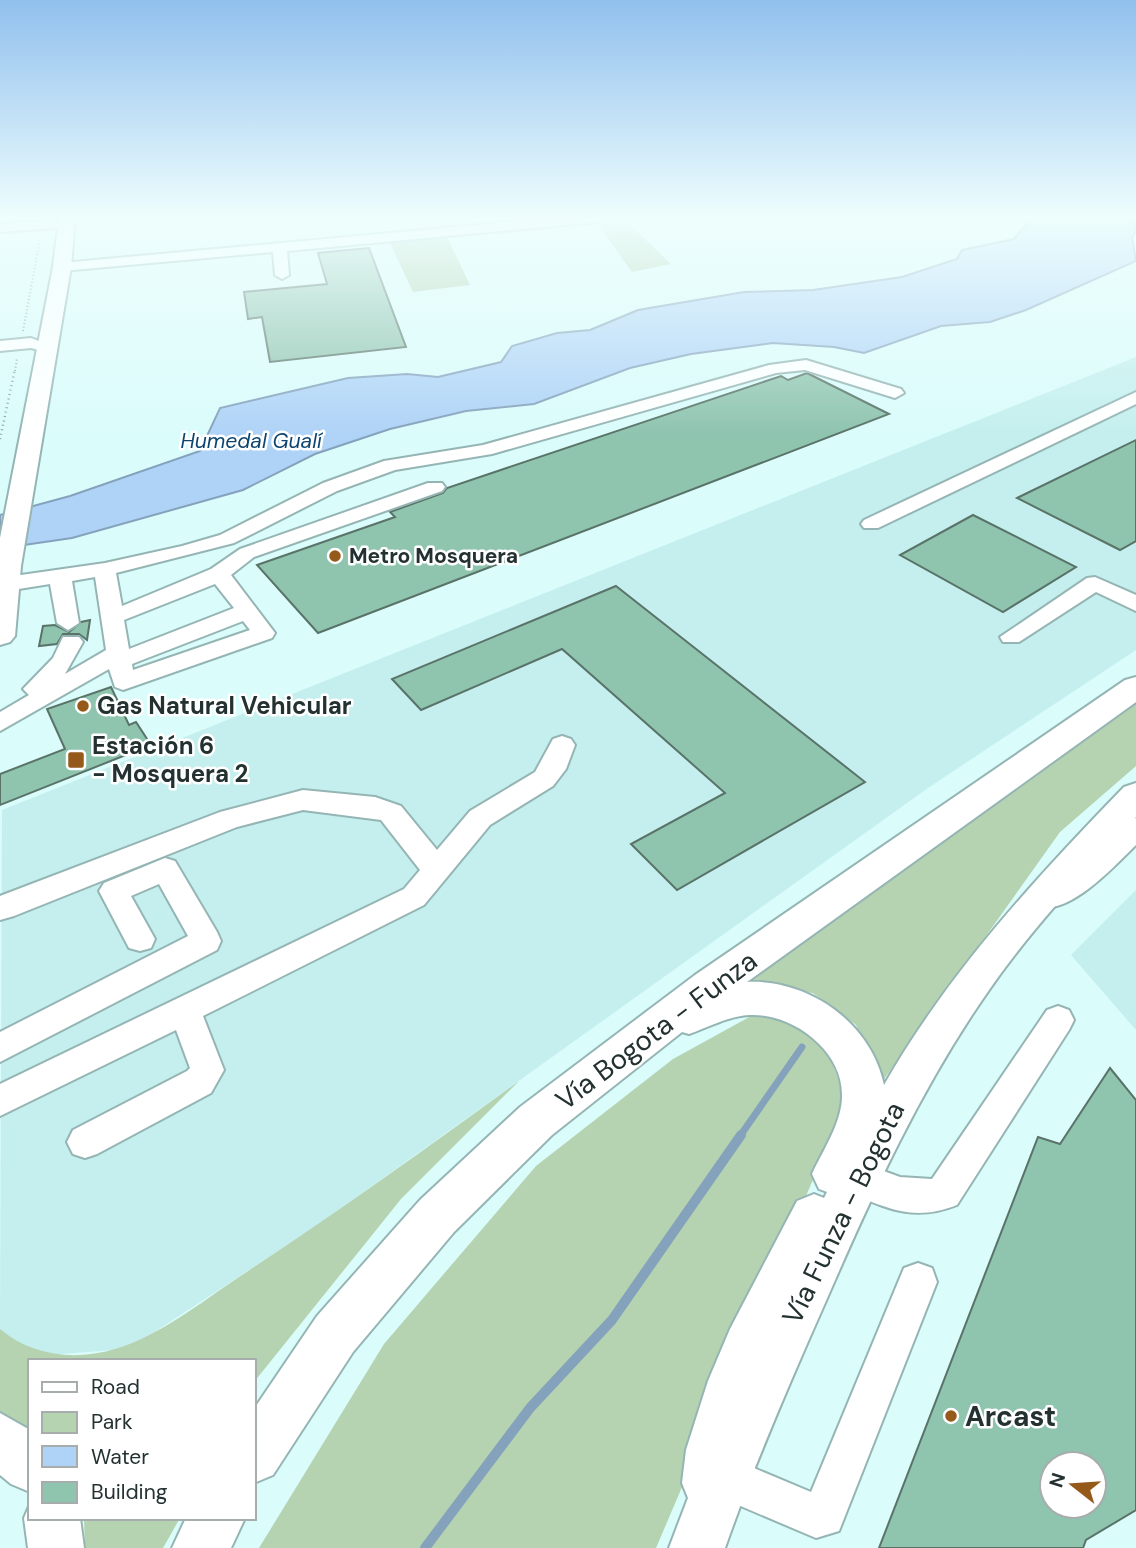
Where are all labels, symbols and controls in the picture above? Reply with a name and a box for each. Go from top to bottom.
water label: Humedal Gualí [180,427,324,455]
place label: Metro Mosquera [349,542,518,570]
marker: Metro Mosquera [327,548,343,564]
place label: Gas Natural Vehicular [97,690,352,721]
marker: Gas Natural Vehicular [75,698,91,714]
place label: Estación 6 - Mosquera 2 [92,730,248,789]
marker: Estación 6 - Mosquera 2 [66,750,86,770]
street label: Vía Bogota - Funza [548,942,764,1118]
street label: Vía Funza - Bogota [774,1096,913,1331]
legend [28,1359,256,1520]
text: Road [91,1373,140,1401]
place label: Arcast [965,1398,1056,1435]
text: Park [91,1408,133,1436]
marker: Arcast [943,1408,959,1424]
text: Water [91,1443,149,1471]
north arrow [1038,1450,1108,1520]
text: N [1043,1470,1071,1490]
text: Building [91,1478,168,1506]

